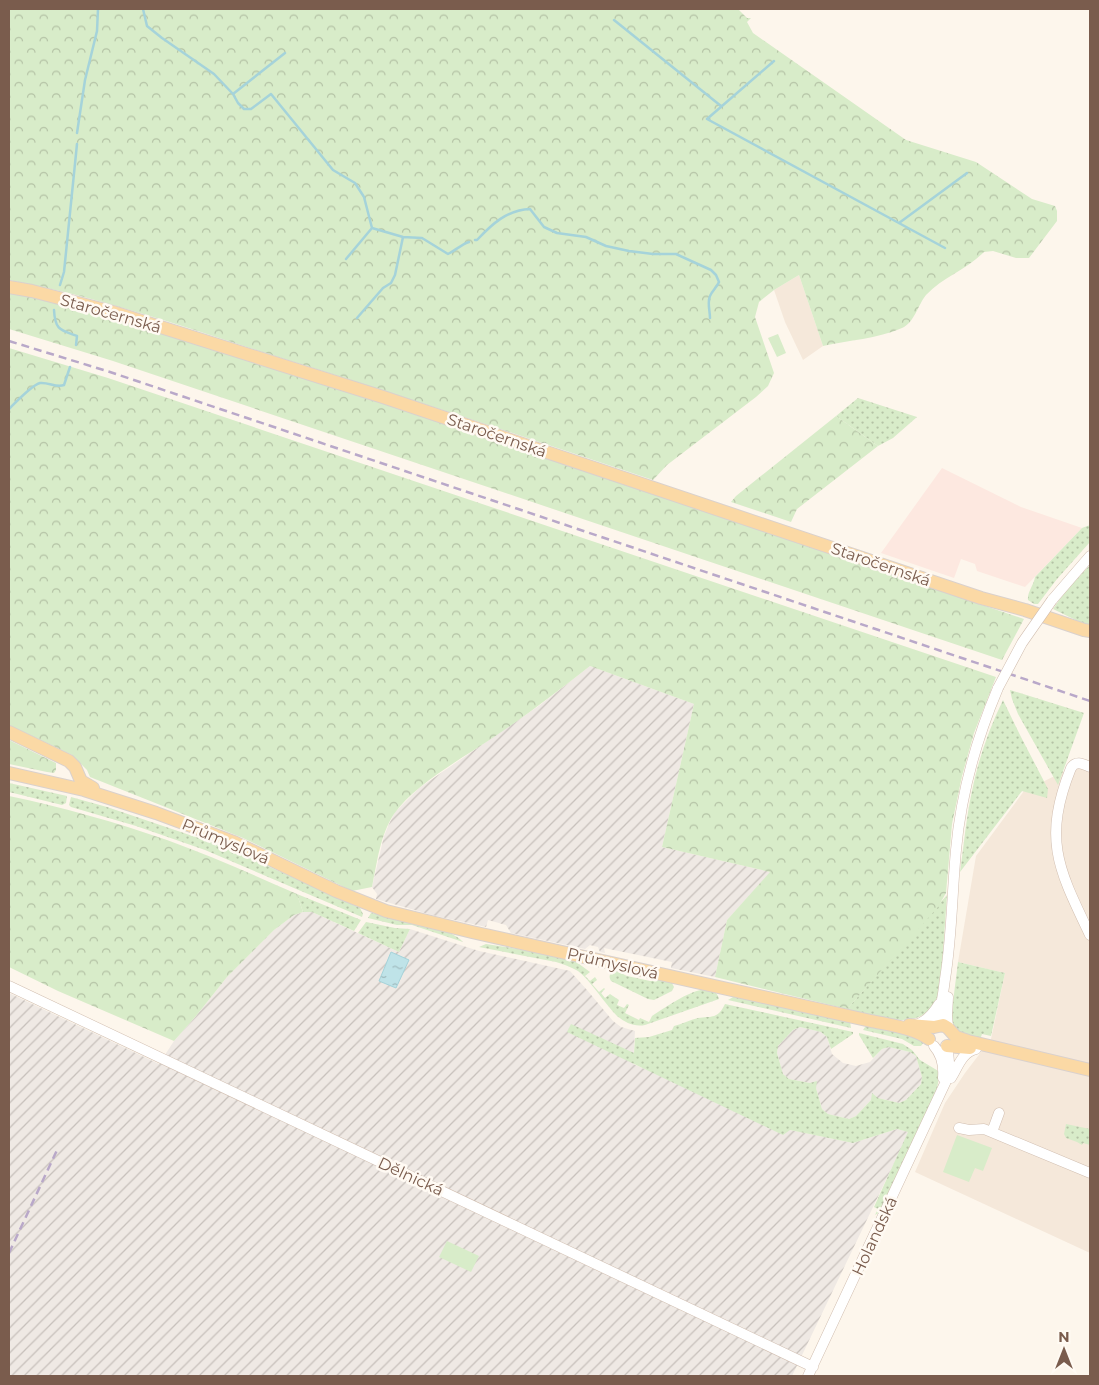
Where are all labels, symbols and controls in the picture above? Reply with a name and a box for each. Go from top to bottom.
street label: Staročernská [58,290,163,337]
street label: Staročernská [445,410,549,461]
street label: Staročernská [829,539,933,590]
street label: Průmyslová [179,814,272,868]
street label: Průmyslová [565,944,660,983]
street label: Dělnická [375,1153,447,1200]
street label: Holandská [848,1194,901,1279]
north arrow [1039,1325,1089,1375]
text: N [1058,1328,1070,1346]

